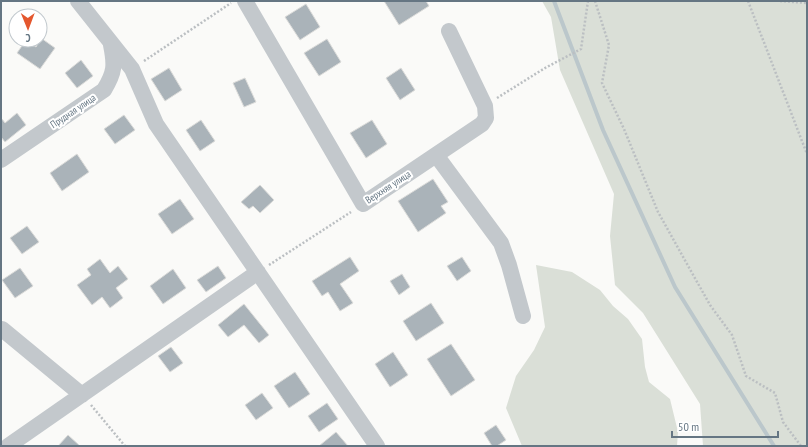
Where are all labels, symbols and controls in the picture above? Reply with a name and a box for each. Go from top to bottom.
north arrow [8,8,48,48]
text: С [26,31,31,45]
street label: Прудная улица [48,91,98,131]
street label: Верхняя улица [363,167,413,207]
scale bar [672,413,778,439]
text: 50 m [678,419,699,434]

